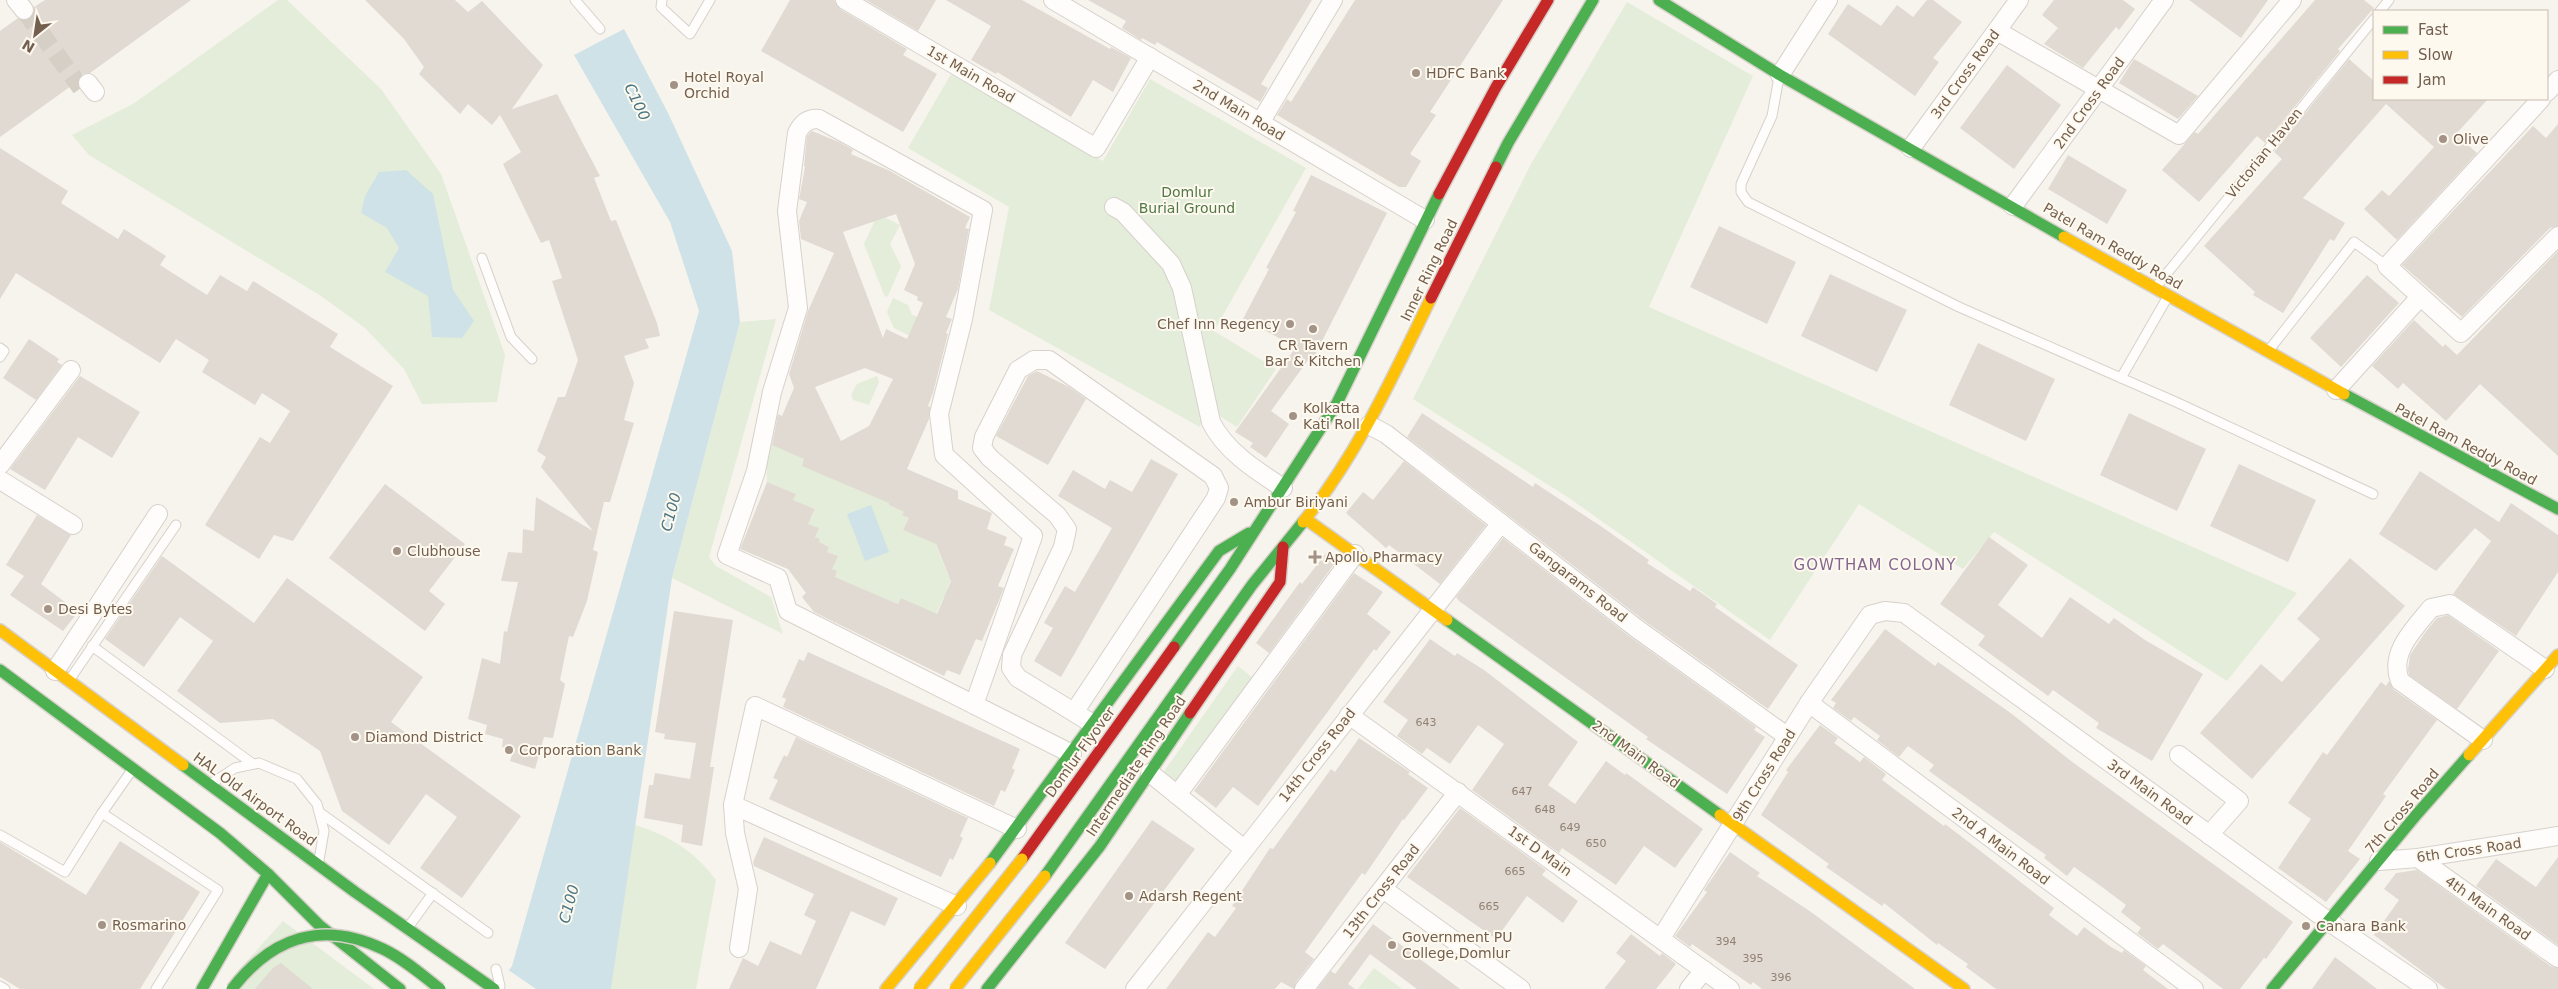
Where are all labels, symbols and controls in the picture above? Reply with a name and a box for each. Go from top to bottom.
north arrow [10,10,60,60]
legend [2373,10,2548,100]
text: Fast [2418,21,2448,39]
street label: 3rd Cross Road [1927,27,2003,121]
text: N [19,36,38,56]
street label: 1st Main Road [924,42,1018,106]
text: Slow [2418,46,2453,64]
street label: 2nd Cross Road [2050,54,2128,152]
place label: HDFC Bank [1426,65,1506,81]
marker: HDFC Bank [1410,67,1422,79]
place label: Hotel Royal Orchid [684,69,764,101]
text: Jam [2417,71,2446,89]
street label: 2nd Main Road [1190,76,1288,144]
marker: Hotel Royal Orchid [668,79,680,91]
water label: C100 [620,80,654,124]
street label: Victorian Haven [2223,105,2305,201]
place label: Olive [2453,131,2489,147]
marker: Olive [2437,133,2449,145]
park label: Domlur Burial Ground [1139,184,1235,216]
street label: Patel Ram Reddy Road [2040,200,2186,292]
street label: Inner Ring Road [1397,216,1461,324]
place label: Chef Inn Regency [1157,316,1280,332]
marker: Chef Inn Regency [1284,318,1296,330]
marker: CR Tavern Bar & Kitchen [1307,323,1319,335]
place label: CR Tavern Bar & Kitchen [1265,337,1361,369]
place label: Kolkatta Kati Roll [1303,400,1360,432]
street label: Patel Ram Reddy Road [2392,400,2540,488]
marker: Kolkatta Kati Roll [1287,410,1299,422]
water label: C100 [657,491,685,533]
place label: Ambur Biriyani [1244,494,1348,510]
marker: Ambur Biriyani [1228,496,1240,508]
street label: Gangarams Road [1526,539,1630,625]
place label: Clubhouse [407,543,481,559]
marker: Clubhouse [391,545,403,557]
place label: Apollo Pharmacy [1325,549,1442,565]
marker: Apollo Pharmacy [1309,551,1321,563]
district label: GOWTHAM COLONY [1794,556,1956,574]
place label: Desi Bytes [58,601,132,617]
marker: Desi Bytes [42,603,54,615]
street label: Intermediate Ring Road [1083,693,1189,839]
street label: Domlur Flyover [1042,704,1118,800]
street label: 14th Cross Road [1275,705,1359,805]
house number: 643 [1416,716,1437,729]
street label: 2nd Main Road [1589,717,1683,791]
street label: 9th Cross Road [1729,726,1799,824]
place label: Diamond District [365,729,483,745]
marker: Diamond District [349,731,361,743]
place label: Corporation Bank [519,742,642,758]
marker: Corporation Bank [503,744,515,756]
street label: HAL Old Airport Road [190,749,320,849]
street label: 3rd Main Road [2105,756,2195,828]
street label: 7th Cross Road [2362,765,2442,857]
house number: 647 [1512,785,1533,798]
house number: 648 [1535,803,1556,816]
street label: 2nd A Main Road [1949,804,2053,888]
house number: 649 [1560,821,1581,834]
street label: 1st D Main [1505,823,1575,879]
street label: 6th Cross Road [2416,835,2522,865]
house number: 650 [1586,837,1607,850]
street label: 13th Cross Road [1339,841,1423,941]
house number: 665 [1505,865,1526,878]
street label: 4th Main Road [2442,873,2534,943]
water label: C100 [555,883,583,925]
place label: Adarsh Regent [1139,888,1242,904]
marker: Adarsh Regent [1123,890,1135,902]
house number: 665 [1479,900,1500,913]
place label: Rosmarino [112,917,186,933]
place label: Canara Bank [2316,918,2407,934]
marker: Rosmarino [96,919,108,931]
marker: Canara Bank [2300,920,2312,932]
place label: Government PU College,Domlur [1402,929,1512,961]
house number: 394 [1716,935,1737,948]
marker: Government PU College,Domlur [1386,939,1398,951]
house number: 395 [1743,952,1764,965]
house number: 396 [1771,971,1792,984]

